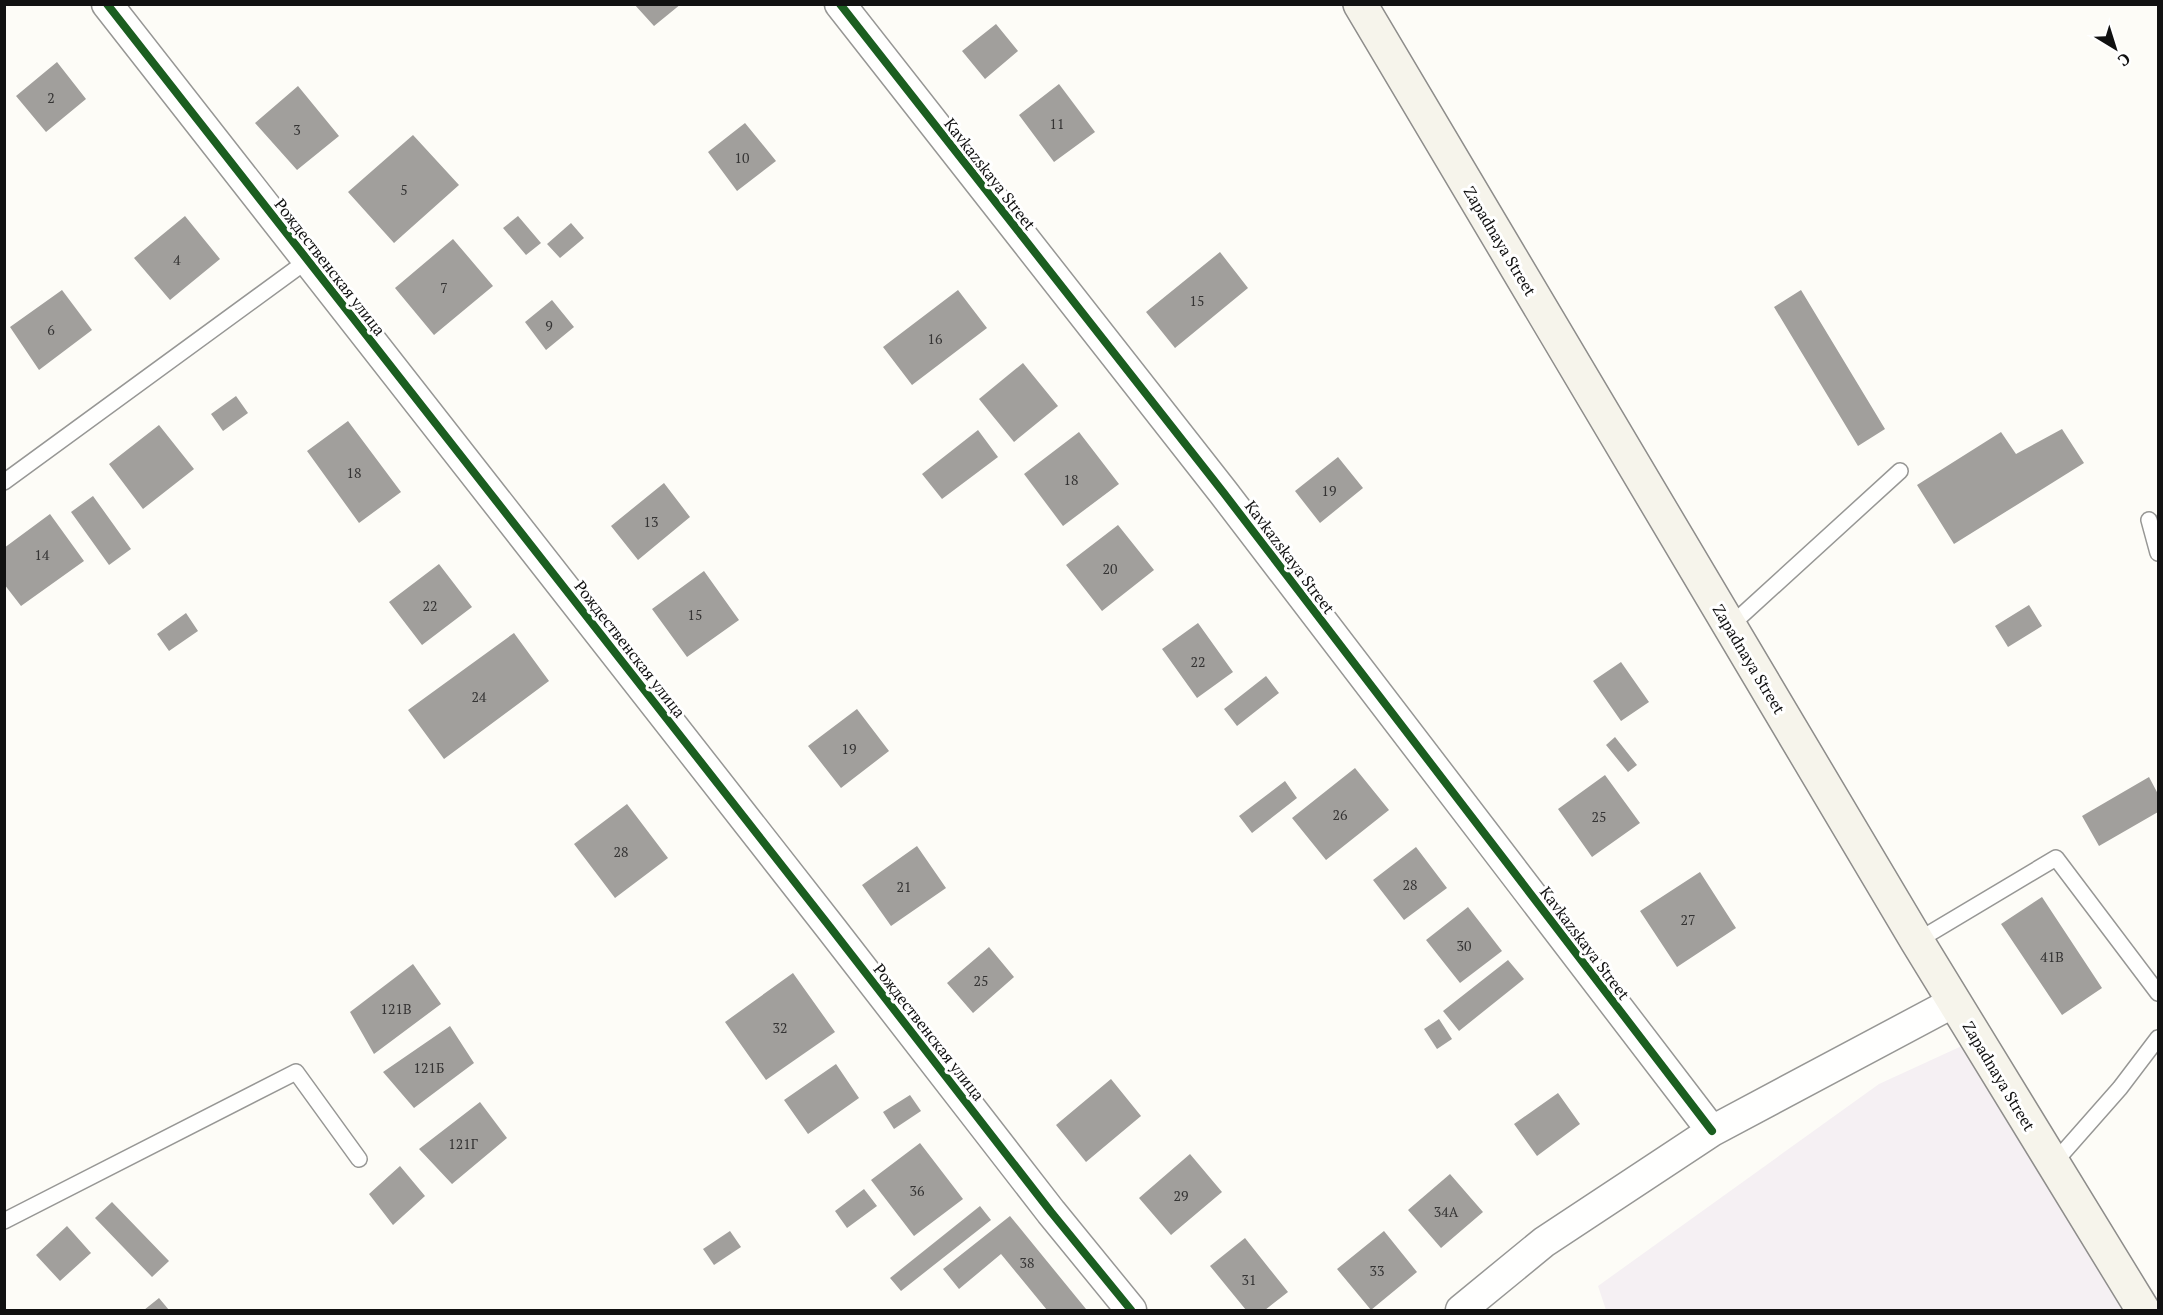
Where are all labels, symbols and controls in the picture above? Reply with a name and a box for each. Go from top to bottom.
north arrow [2085,18,2145,78]
text: С [2113,48,2135,72]
house number: 2 [47,88,55,107]
street label: Kavkazskaya Street [939,113,1041,235]
house number: 11 [1050,114,1064,133]
house number: 3 [293,120,301,139]
house number: 10 [735,148,749,167]
house number: 5 [400,180,408,199]
street label: Zapadnaya Street [1459,182,1541,300]
street label: Рождественская улица [269,194,391,340]
house number: 4 [173,250,181,269]
house number: 7 [440,278,448,297]
house number: 15 [1190,291,1204,310]
house number: 9 [545,316,553,335]
house number: 6 [47,320,55,339]
house number: 16 [928,329,943,348]
house number: 18 [347,463,361,482]
house number: 18 [1064,470,1078,489]
house number: 19 [1322,481,1336,500]
street label: Kavkazskaya Street [1240,496,1340,618]
house number: 13 [644,512,658,531]
house number: 14 [35,545,50,564]
house number: 20 [1103,559,1117,578]
street label: Рождественская улица [569,576,691,722]
house number: 22 [423,596,437,615]
street label: Zapadnaya Street [1708,600,1790,718]
house number: 15 [688,605,702,624]
house number: 22 [1191,652,1205,671]
house number: 24 [472,687,487,706]
house number: 19 [842,739,856,758]
house number: 26 [1333,805,1348,824]
house number: 25 [1592,807,1606,826]
house number: 28 [614,842,628,861]
house number: 28 [1403,875,1417,894]
house number: 21 [897,877,911,896]
street label: Kavkazskaya Street [1535,882,1635,1004]
house number: 27 [1681,910,1695,929]
house number: 30 [1457,936,1471,955]
house number: 41В [2040,947,2064,966]
street label: Рождественская улица [868,959,990,1105]
house number: 25 [974,971,988,990]
house number: 121В [381,999,412,1018]
street label: Zapadnaya Street [1958,1017,2040,1135]
house number: 32 [773,1018,787,1037]
house number: 121Б [414,1058,444,1077]
house number: 121Г [448,1134,478,1153]
house number: 36 [910,1181,925,1200]
house number: 29 [1174,1186,1188,1205]
house number: 34А [1434,1202,1459,1221]
house number: 38 [1020,1253,1034,1272]
house number: 33 [1370,1261,1384,1280]
house number: 31 [1242,1270,1256,1289]

